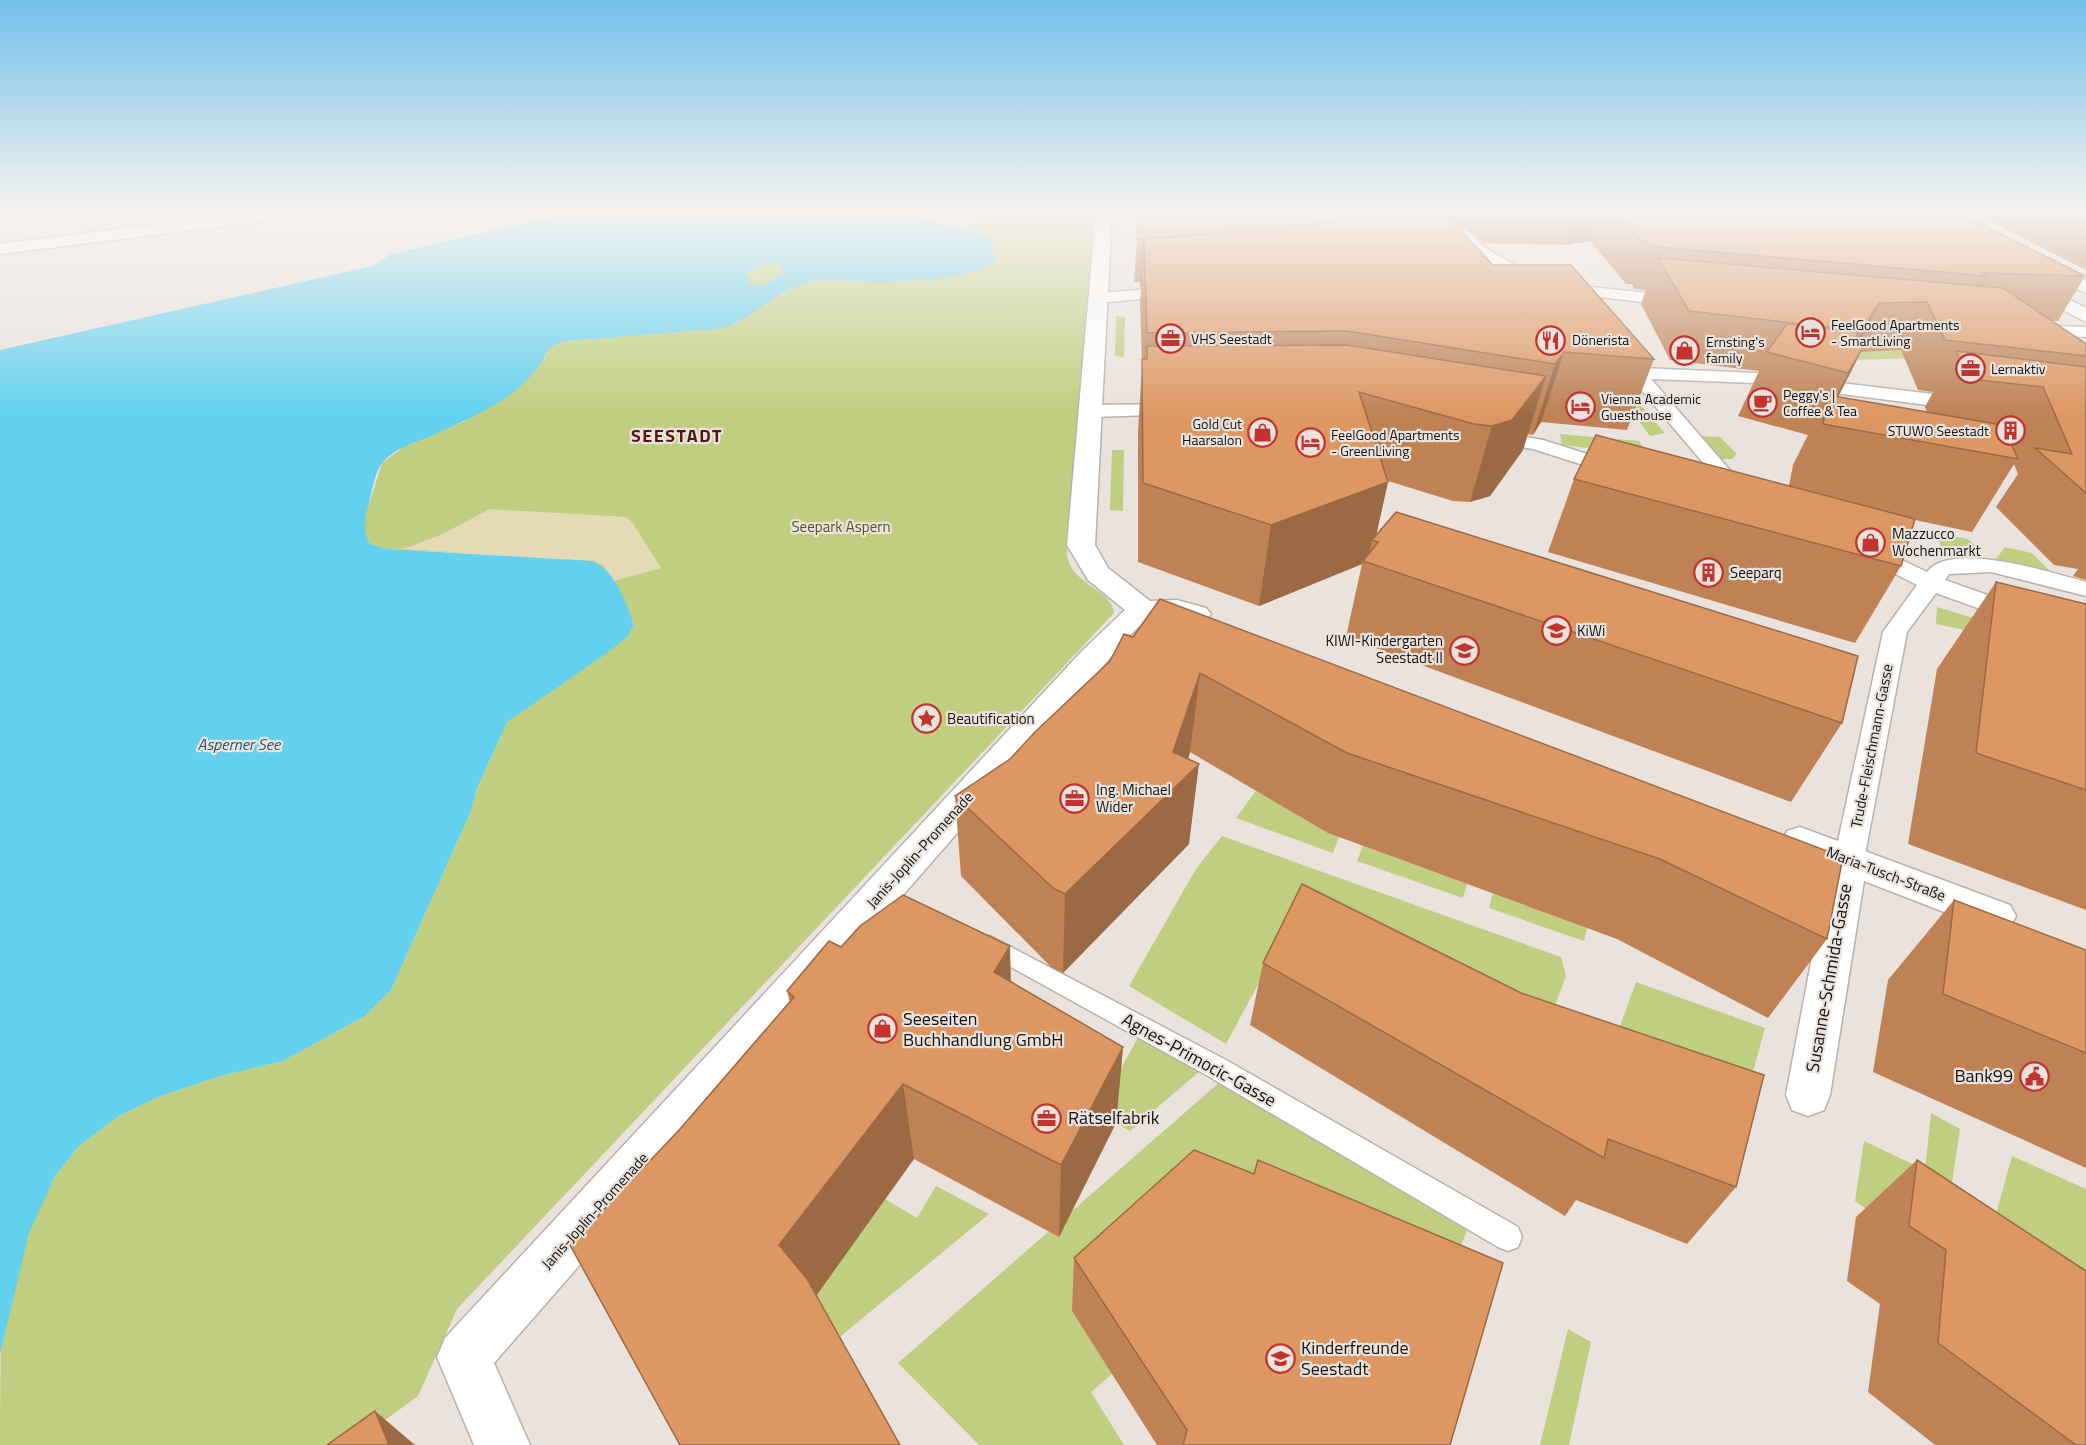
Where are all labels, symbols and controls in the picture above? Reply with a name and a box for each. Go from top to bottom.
place label: FeelGood Apartments - SmartLiving [1831,314,1960,351]
hotel icon: FeelGood Apartments - SmartLiving [1794,317,1826,349]
office icon: VHS Seestadt [1154,323,1186,355]
restaurant icon: Dönerista [1535,324,1567,356]
place label: VHS Seestadt [1191,328,1272,349]
place label: Dönerista [1572,329,1629,350]
place label: Ernsting's family [1706,331,1765,368]
shop icon: Ernsting's family [1669,334,1701,366]
office icon: Lernaktiv [1954,353,1986,385]
place label: Lernaktiv [1991,358,2046,379]
place label: Peggy's | Coffee & Tea [1783,384,1857,421]
cafe icon: Peggy's | Coffee & Tea [1746,387,1778,419]
place label: Vienna Academic Guesthouse [1601,388,1701,425]
hotel icon: Vienna Academic Guesthouse [1564,391,1596,423]
place label: Gold Cut Haarsalon [1182,413,1242,450]
building icon: STUWO Seestadt [1994,415,2026,447]
shop icon: Gold Cut Haarsalon [1247,416,1279,448]
place label: STUWO Seestadt [1888,420,1989,441]
district label: SEESTADT [631,422,723,449]
place label: FeelGood Apartments - GreenLiving [1331,424,1460,461]
hotel icon: FeelGood Apartments - GreenLiving [1294,427,1326,459]
park label: Seepark Aspern [791,515,891,538]
place label: Mazzucco Wochenmarkt [1892,522,1982,562]
shop icon: Mazzucco Wochenmarkt [1855,527,1887,559]
building icon: Seeparq [1693,557,1725,589]
place label: Seeparq [1730,561,1782,584]
school or university icon: KiWi [1540,615,1572,647]
place label: KiWi [1577,619,1605,642]
place label: KIWI-Kindergarten Seestadt II [1325,629,1443,669]
school or university icon: KIWI-Kindergarten Seestadt II [1448,634,1480,666]
street label: Trude-Fleischmann-Gasse [1844,662,1899,830]
place icon: Beautification [910,703,942,735]
place label: Beautification [947,707,1035,730]
water label: Asperner See [198,732,282,756]
place label: Ing. Michael Wider [1096,778,1171,818]
office icon: Ing. Michael Wider [1059,783,1091,815]
street label: Janis-Joplin-Promenade [861,786,979,913]
street label: Maria-Tusch-Straße [1823,840,1949,907]
street label: Susanne-Schmida-Gasse [1799,881,1858,1074]
place label: Seeseiten Buchhandlung GmbH [903,1005,1063,1053]
street label: Agnes-Primocic-Gasse [1117,1006,1281,1113]
shop icon: Seeseiten Buchhandlung GmbH [866,1013,898,1045]
public building icon: Bank99 [2018,1060,2050,1092]
place label: Bank99 [1954,1062,2013,1089]
office icon: Rätselfabrik [1031,1102,1063,1134]
place label: Rätselfabrik [1068,1104,1160,1131]
street label: Janis-Joplin-Promenade [536,1147,654,1274]
place label: Kinderfreunde Seestadt [1301,1334,1409,1382]
school or university icon: Kinderfreunde Seestadt [1264,1342,1296,1374]

